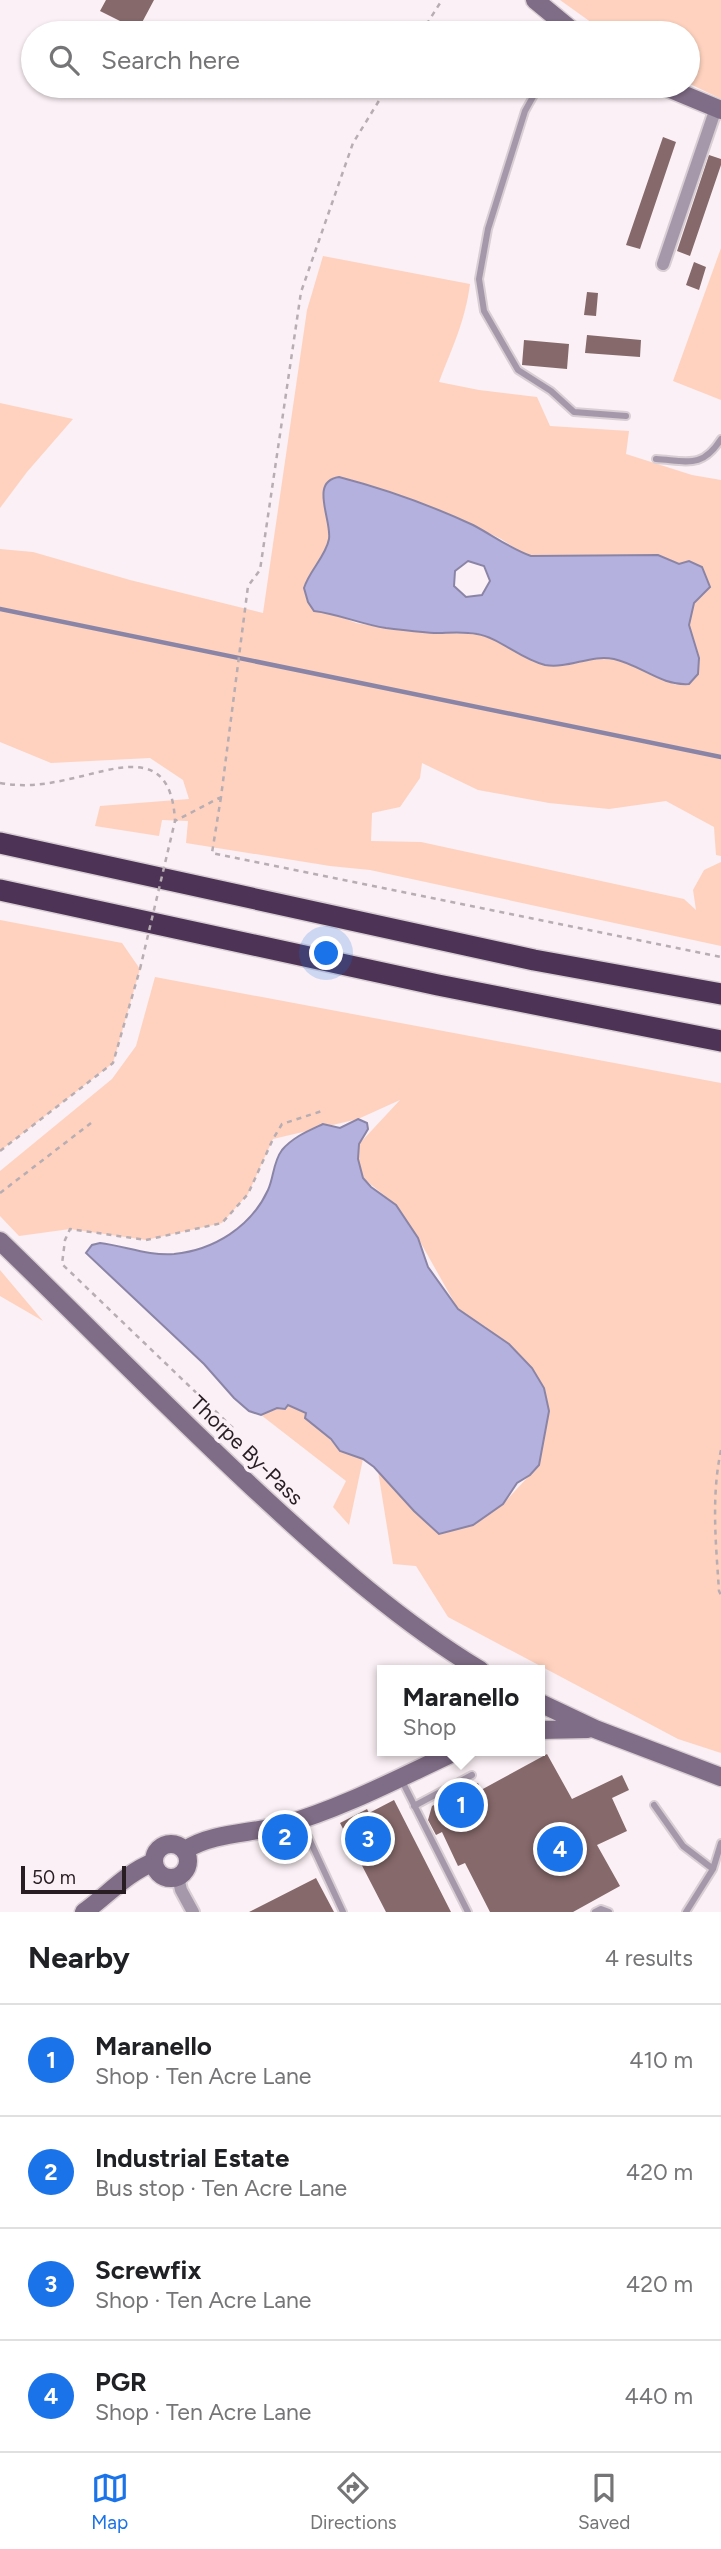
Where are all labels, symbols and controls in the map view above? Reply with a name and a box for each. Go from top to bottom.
search box [21,21,700,98]
icon: search [45,41,83,79]
text: Search here [101,44,240,76]
your location [309,936,343,970]
street label: Thorpe By-Pass [186,1390,308,1510]
popup [377,1665,545,1756]
text: Maranello [403,1681,519,1713]
text: Shop [403,1713,456,1741]
pin: 1 [438,1779,484,1831]
pin: 2 [262,1811,308,1863]
pin: 3 [345,1813,391,1865]
pin: 4 [537,1823,583,1875]
scale bar [21,1863,126,1895]
text: 50 m [32,1866,76,1889]
text: Nearby [28,1939,130,1976]
text: 4 results [605,1944,693,1972]
text: Maranello [95,2030,212,2062]
text: 1 [46,2046,56,2074]
text: 410 m [629,2046,693,2074]
text: Shop · Ten Acre Lane [95,2062,311,2090]
text: Industrial Estate [95,2142,289,2174]
text: 2 [44,2158,58,2186]
text: 420 m [626,2158,693,2186]
text: Bus stop · Ten Acre Lane [95,2174,347,2202]
text: Screwfix [95,2254,201,2286]
text: 3 [45,2270,57,2298]
text: 420 m [626,2270,693,2298]
text: Shop · Ten Acre Lane [95,2286,311,2314]
text: PGR [95,2366,147,2398]
text: 4 [44,2382,58,2410]
text: 440 m [624,2382,693,2410]
text: Shop · Ten Acre Lane [95,2398,311,2426]
tab: Map [91,2469,129,2534]
tab: Directions [310,2469,397,2534]
tab: Saved [578,2469,630,2534]

